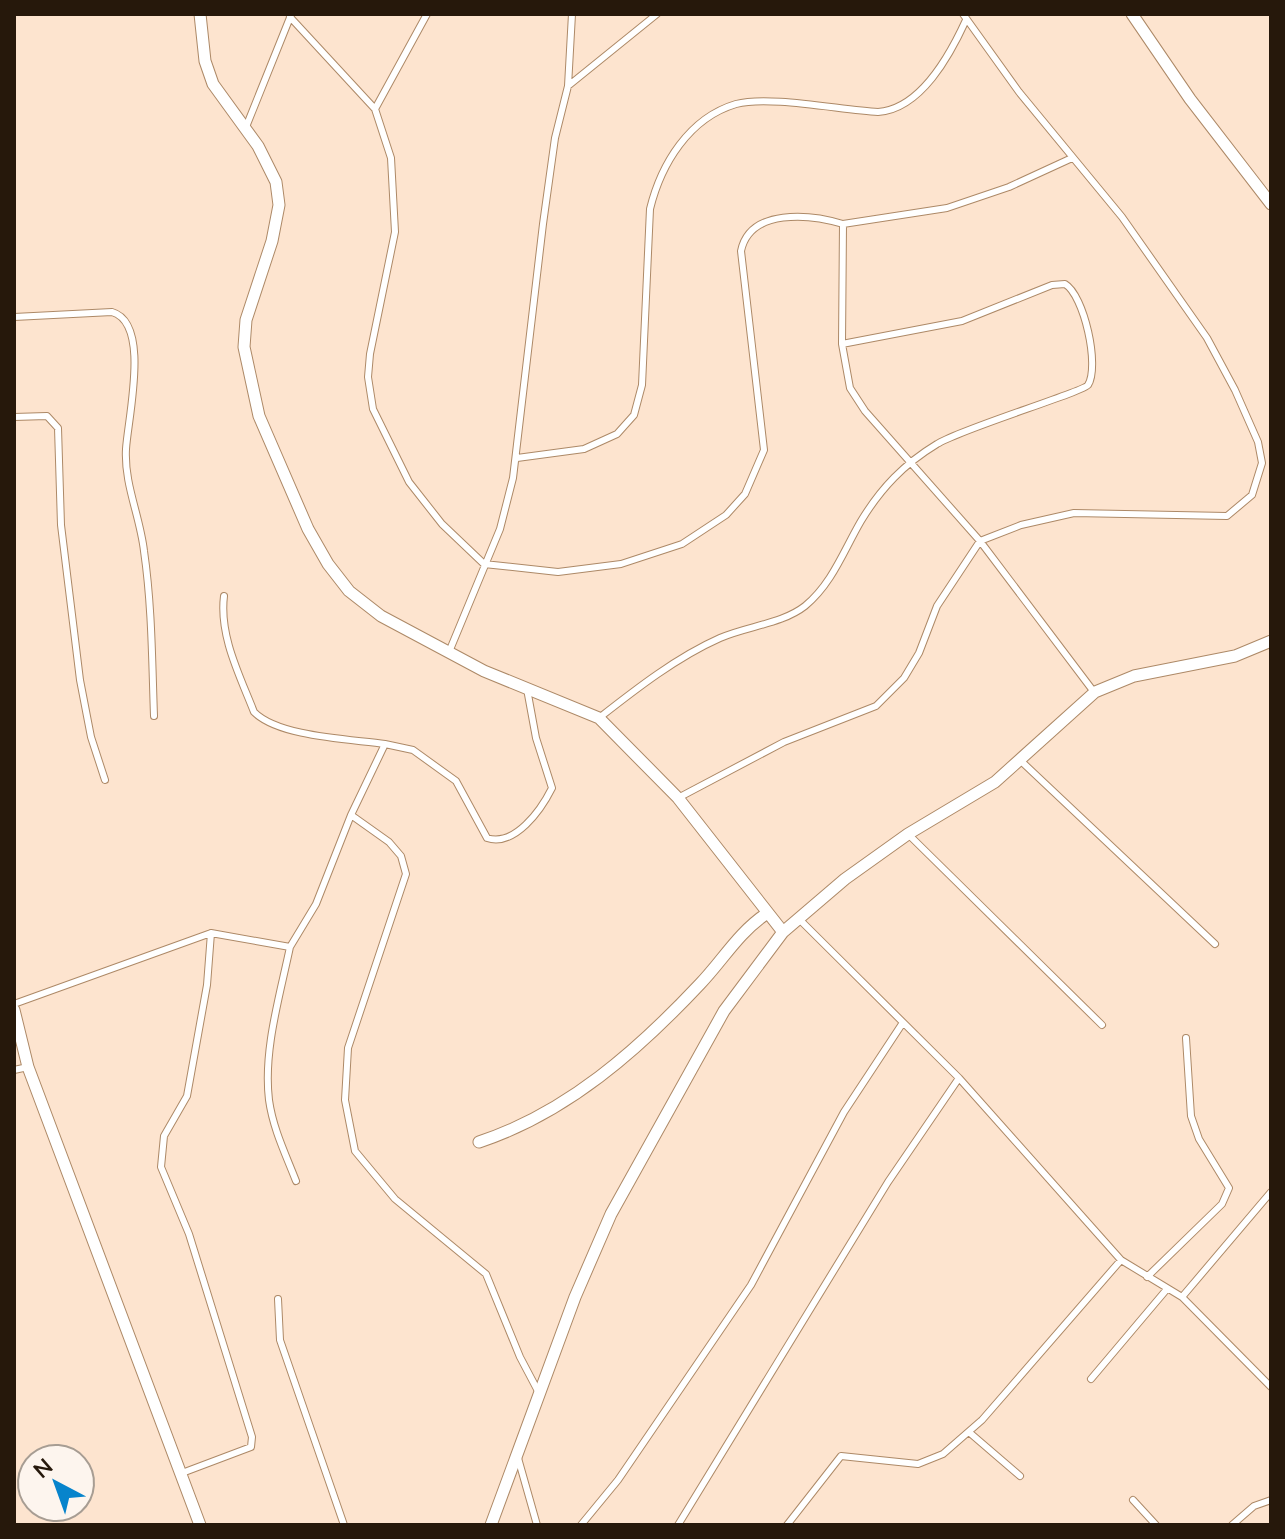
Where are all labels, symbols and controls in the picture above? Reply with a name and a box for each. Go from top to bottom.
north arrow [16,1443,96,1523]
text: N [27,1452,58,1484]

